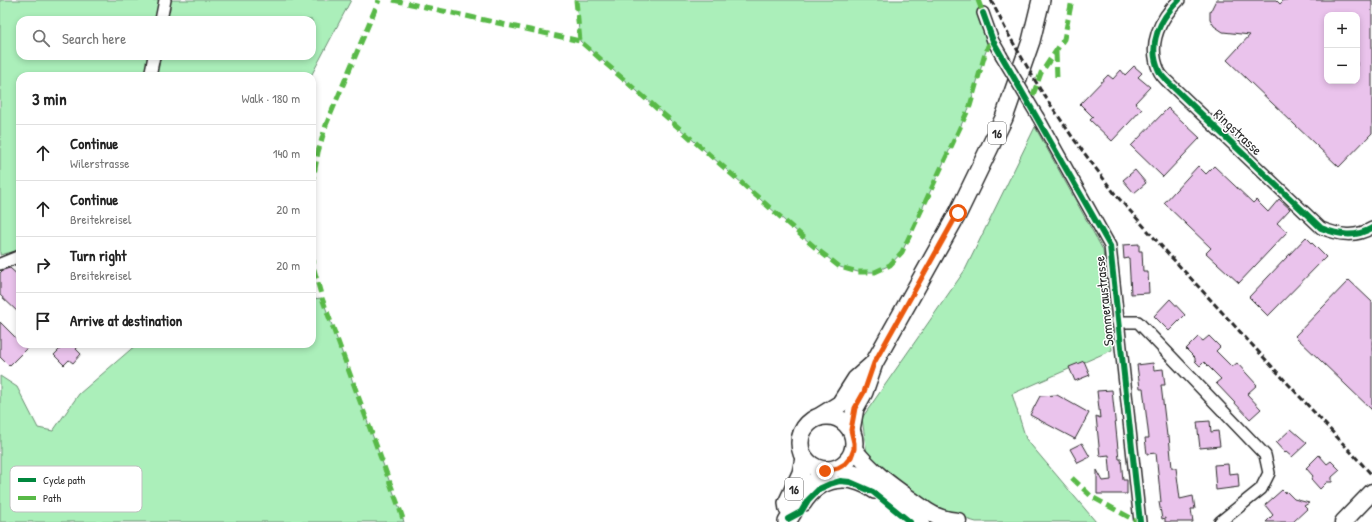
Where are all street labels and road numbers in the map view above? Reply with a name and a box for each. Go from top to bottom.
street label: Ringstrasse [1209,104,1267,160]
road number: 16 [988,122,1006,144]
street label: Sommeraustrasse [1089,255,1118,347]
road number: 16 [785,478,803,500]

